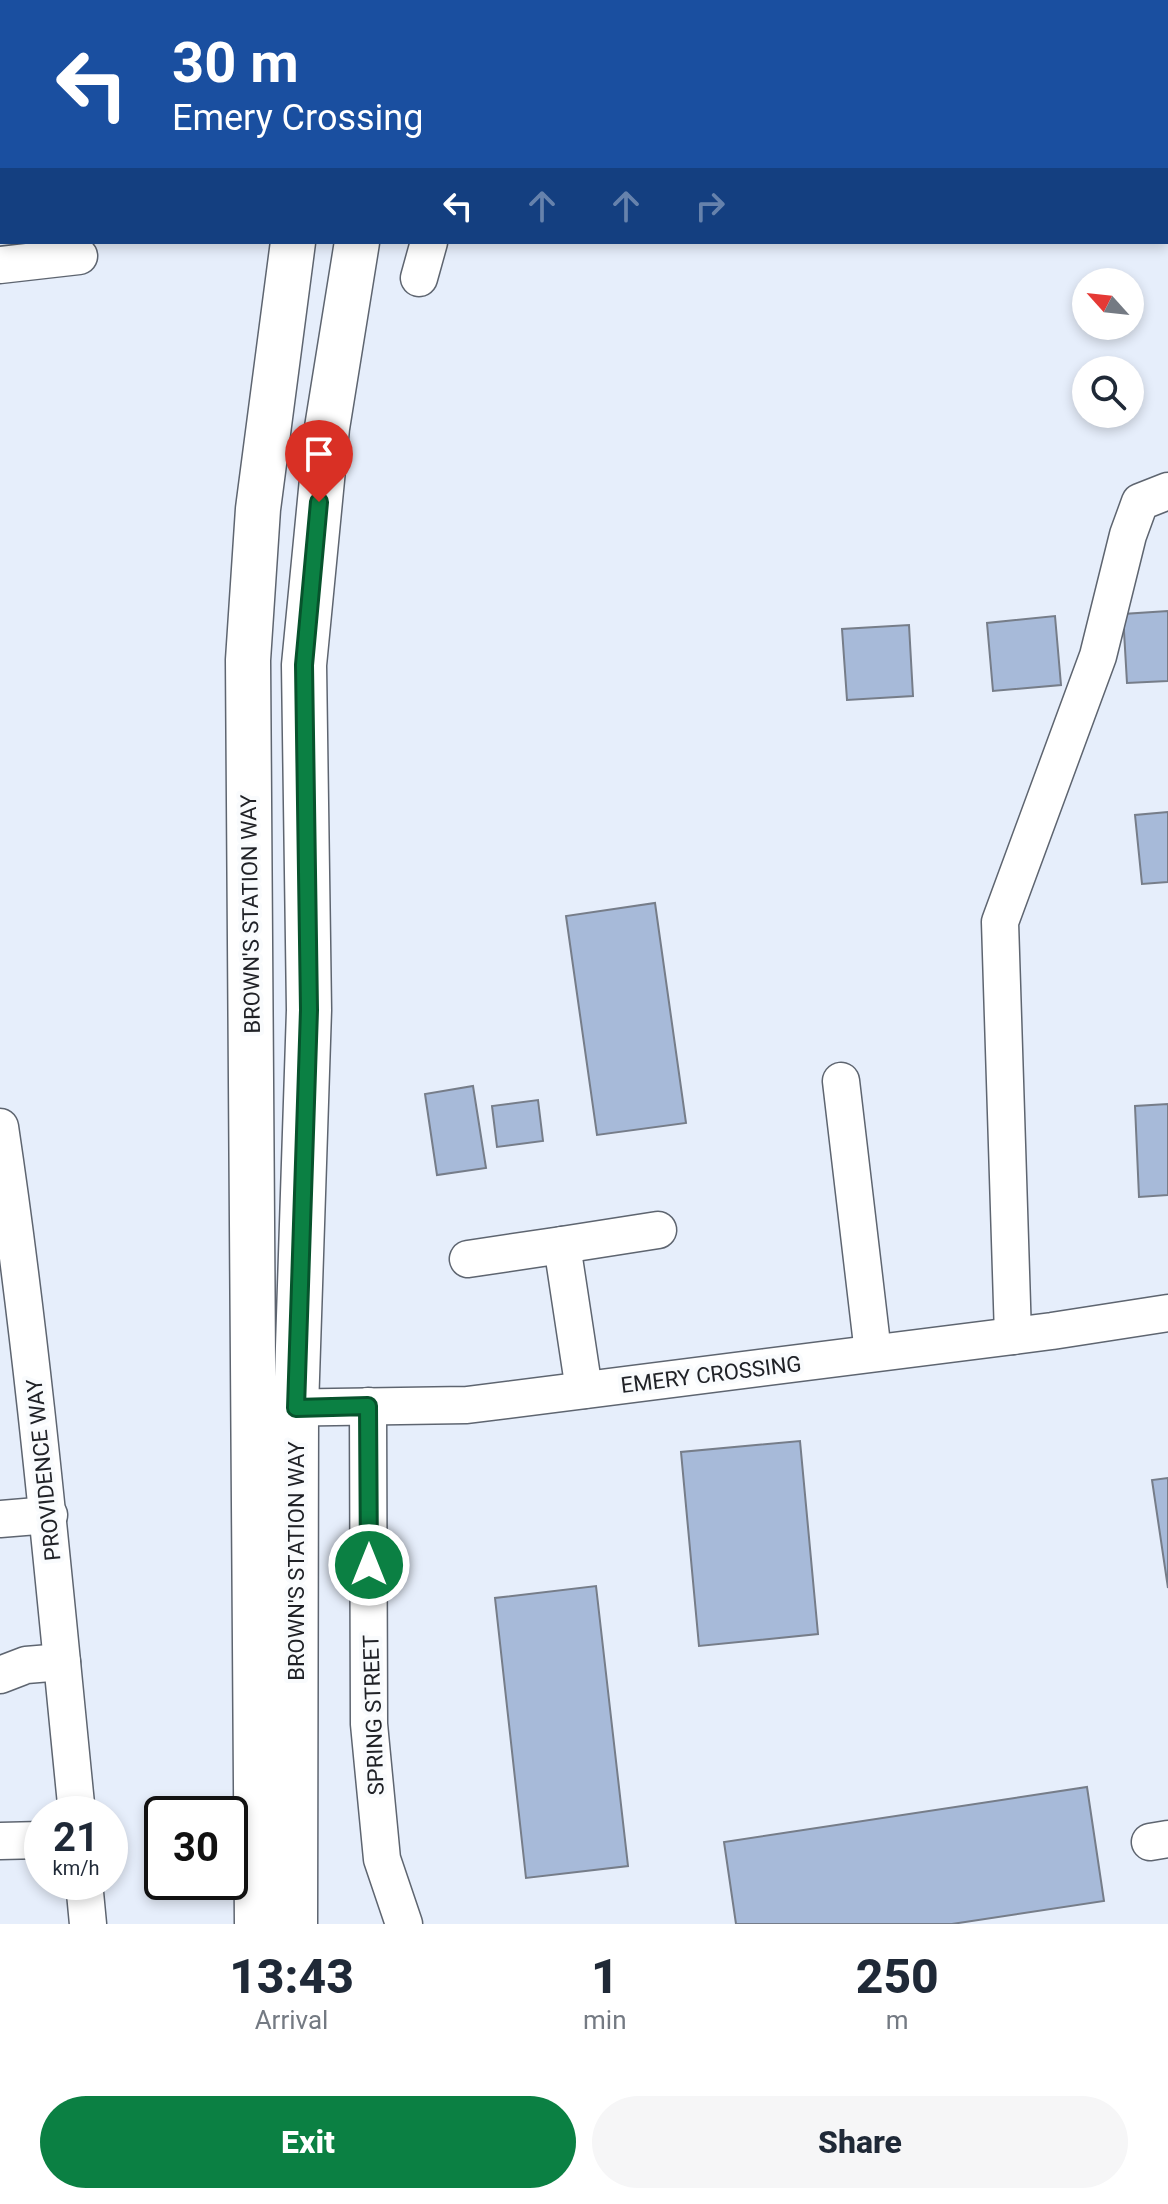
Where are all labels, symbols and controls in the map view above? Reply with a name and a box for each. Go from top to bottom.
text: 30 m [172,30,299,96]
icon: left [40,32,144,136]
text: Emery Crossing [172,97,423,139]
icon: left [436,184,480,228]
icon: ahead [520,184,564,228]
icon: ahead [604,184,648,228]
icon: right [688,184,732,228]
north arrow [1072,268,1144,340]
map controls [1072,268,1144,428]
button: search [1072,356,1144,428]
pin [285,420,353,502]
icon: arrive [297,432,341,476]
street label: BROWN'S STATION WAY [236,793,265,1034]
street label: EMERY CROSSING [619,1351,803,1398]
street label: PROVIDENCE WAY [21,1377,65,1562]
street label: BROWN'S STATION WAY [284,1441,309,1681]
position arrow [327,1523,411,1607]
street label: SPRING STREET [358,1634,389,1796]
speed limit sign: 30 [144,1796,248,1900]
text: 21 [53,1814,99,1861]
text: km/h [53,1856,99,1880]
text: 13:43 [229,1948,354,2005]
text: 1 [591,1948,619,2005]
text: 250 [856,1948,939,2005]
text: Arrival [255,2005,328,2035]
text: min [583,2005,627,2035]
text: m [886,2005,909,2035]
button: Exit [40,2096,576,2188]
button: Share [592,2096,1128,2188]

